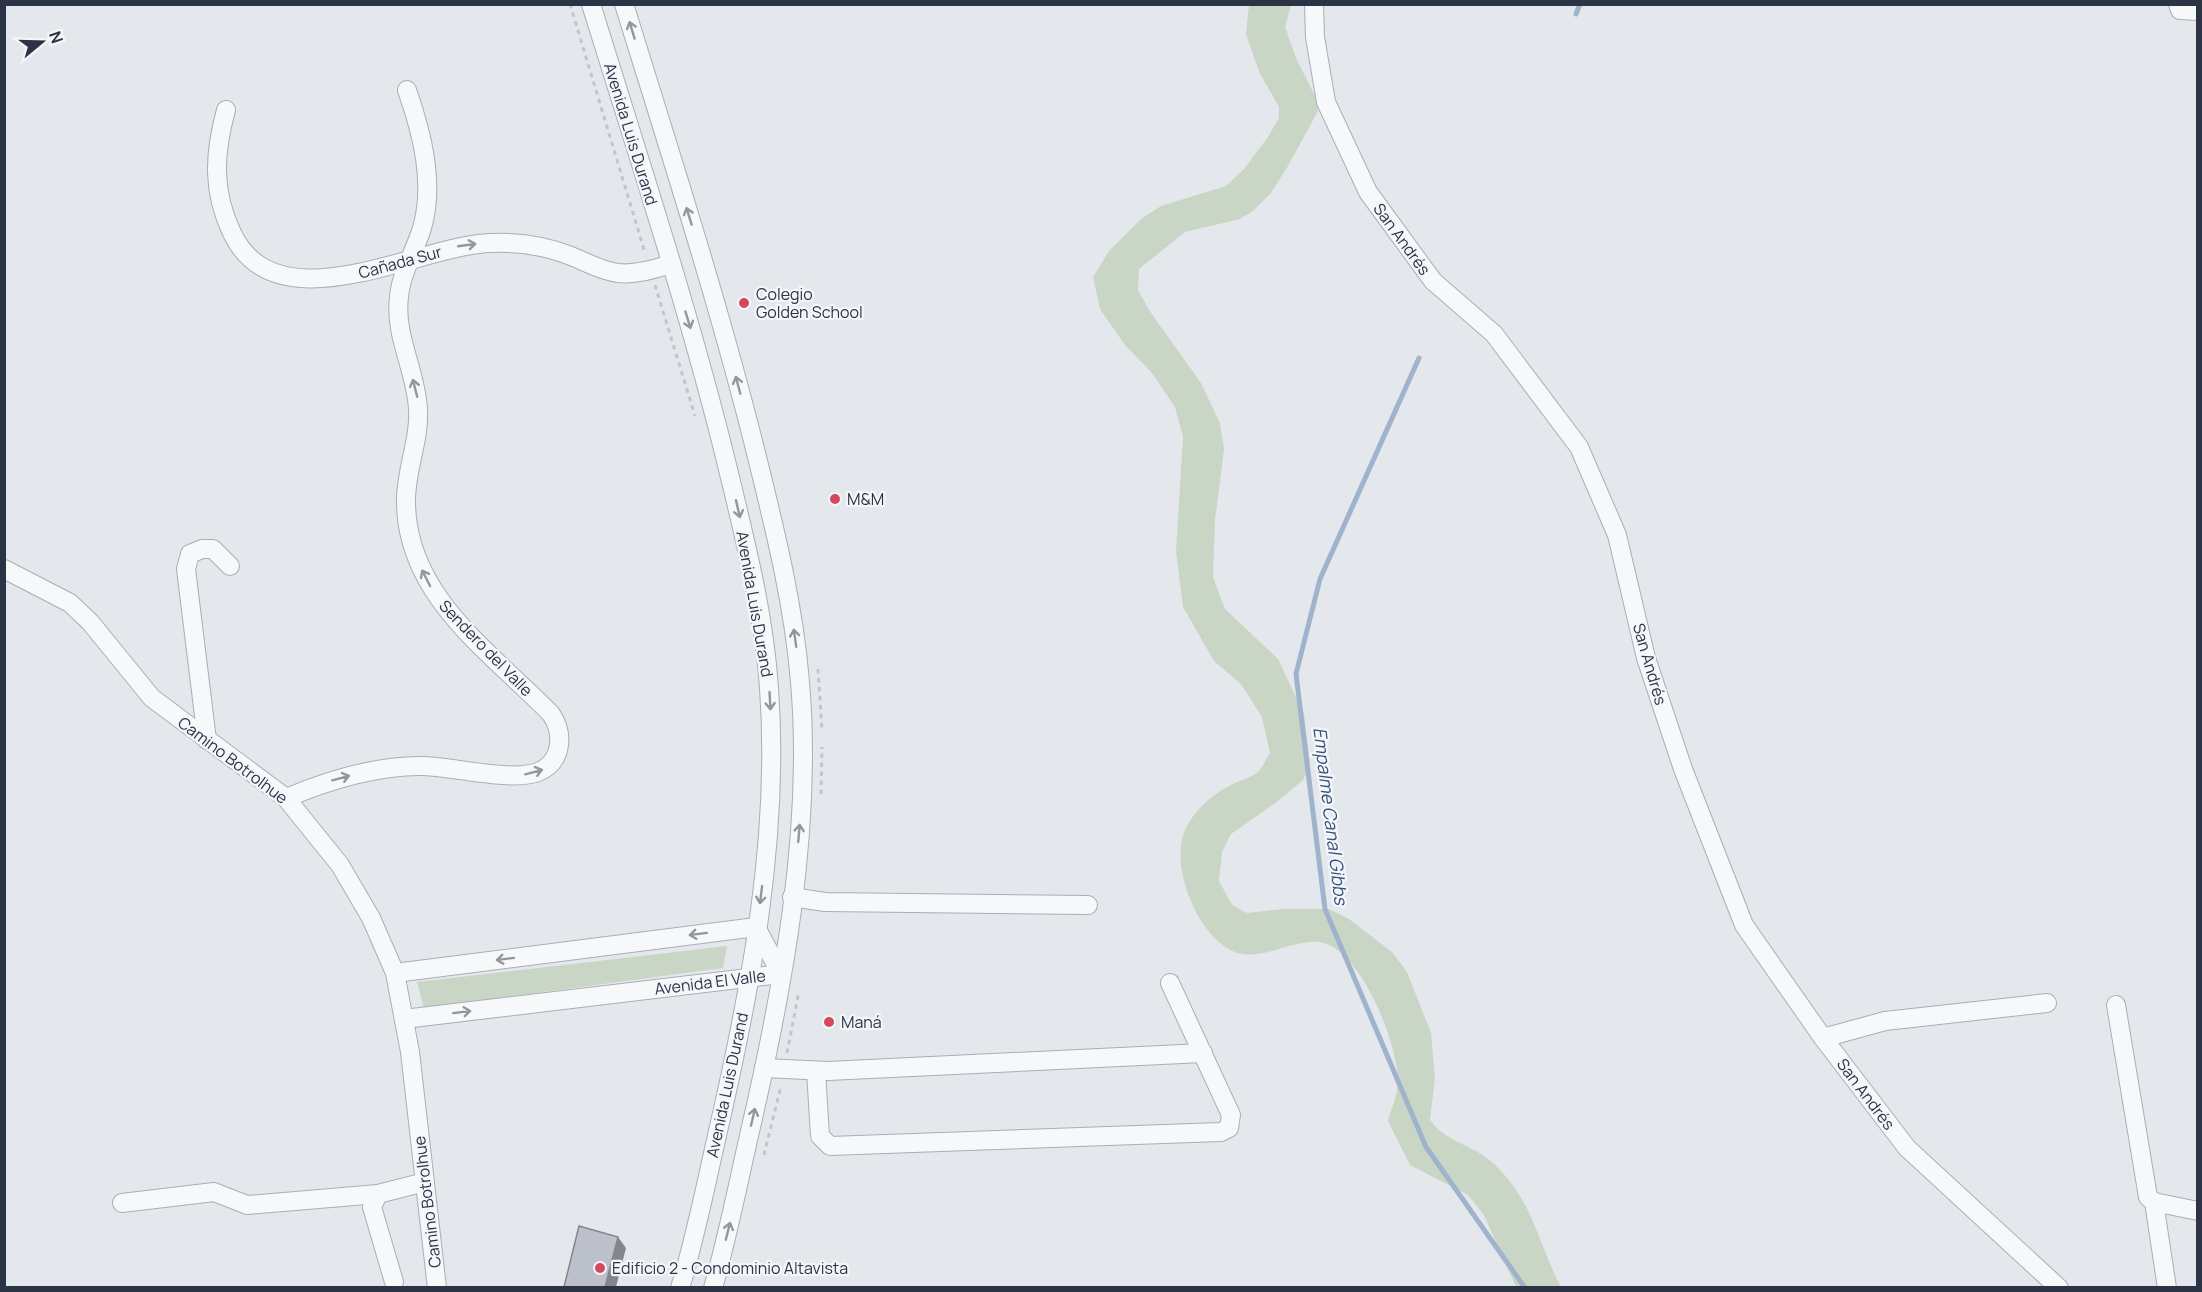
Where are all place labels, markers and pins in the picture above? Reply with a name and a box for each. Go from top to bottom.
place label: Colegio Golden School [756,283,863,323]
marker: Colegio Golden School [737,296,751,310]
place label: M&M [847,488,884,510]
marker: M&M [828,492,842,506]
place label: Maná [841,1011,882,1033]
marker: Maná [822,1015,836,1029]
place label: Edificio 2 - Condominio Altavista [612,1257,848,1279]
marker: Edificio 2 - Condominio Altavista [593,1261,607,1275]

